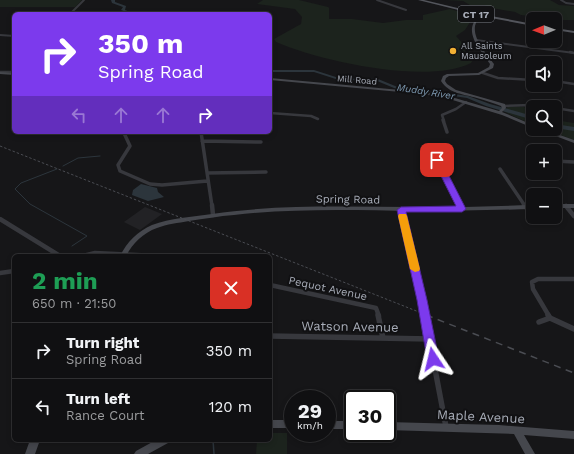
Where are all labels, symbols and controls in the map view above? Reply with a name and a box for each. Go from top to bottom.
road number: CT 17 [458,6,494,22]
north arrow [526,12,562,48]
map controls [526,12,562,224]
text: 350 m [98,27,183,60]
icon: right [32,28,84,80]
place label: All Saints Mausoleum [461,41,512,61]
marker: All Saints Mausoleum [448,46,458,56]
button: sound [526,56,562,92]
text: Spring Road [98,61,204,82]
street label: Mill Road [336,73,378,87]
water label: Muddy River [396,81,457,102]
button: search [526,100,562,136]
icon: left [68,104,90,126]
icon: ahead [110,104,132,126]
icon: ahead [152,104,174,126]
icon: right [194,104,216,126]
pin [420,143,454,177]
button: + [526,144,562,180]
icon: arrive [426,149,448,171]
button: − [526,188,562,224]
street label: Spring Road [316,192,380,207]
text: 2 min [32,267,98,295]
button: close [210,267,252,309]
street label: Pequot Avenue [287,274,368,303]
text: 650 m · 21:50 [32,296,116,311]
street label: Watson Avenue [301,318,399,335]
text: Turn right [66,334,139,352]
position arrow [412,338,454,380]
icon: right [32,340,54,362]
text: 350 m [206,342,252,360]
text: Spring Road [66,352,142,367]
text: Turn left [66,390,130,408]
speed limit sign: 30 [344,390,396,442]
icon: left [32,396,54,418]
text: 120 m [209,398,252,416]
text: 29 [298,399,322,423]
street label: Maple Avenue [437,407,525,426]
text: Rance Court [66,408,144,423]
text: km/h [297,420,323,431]

